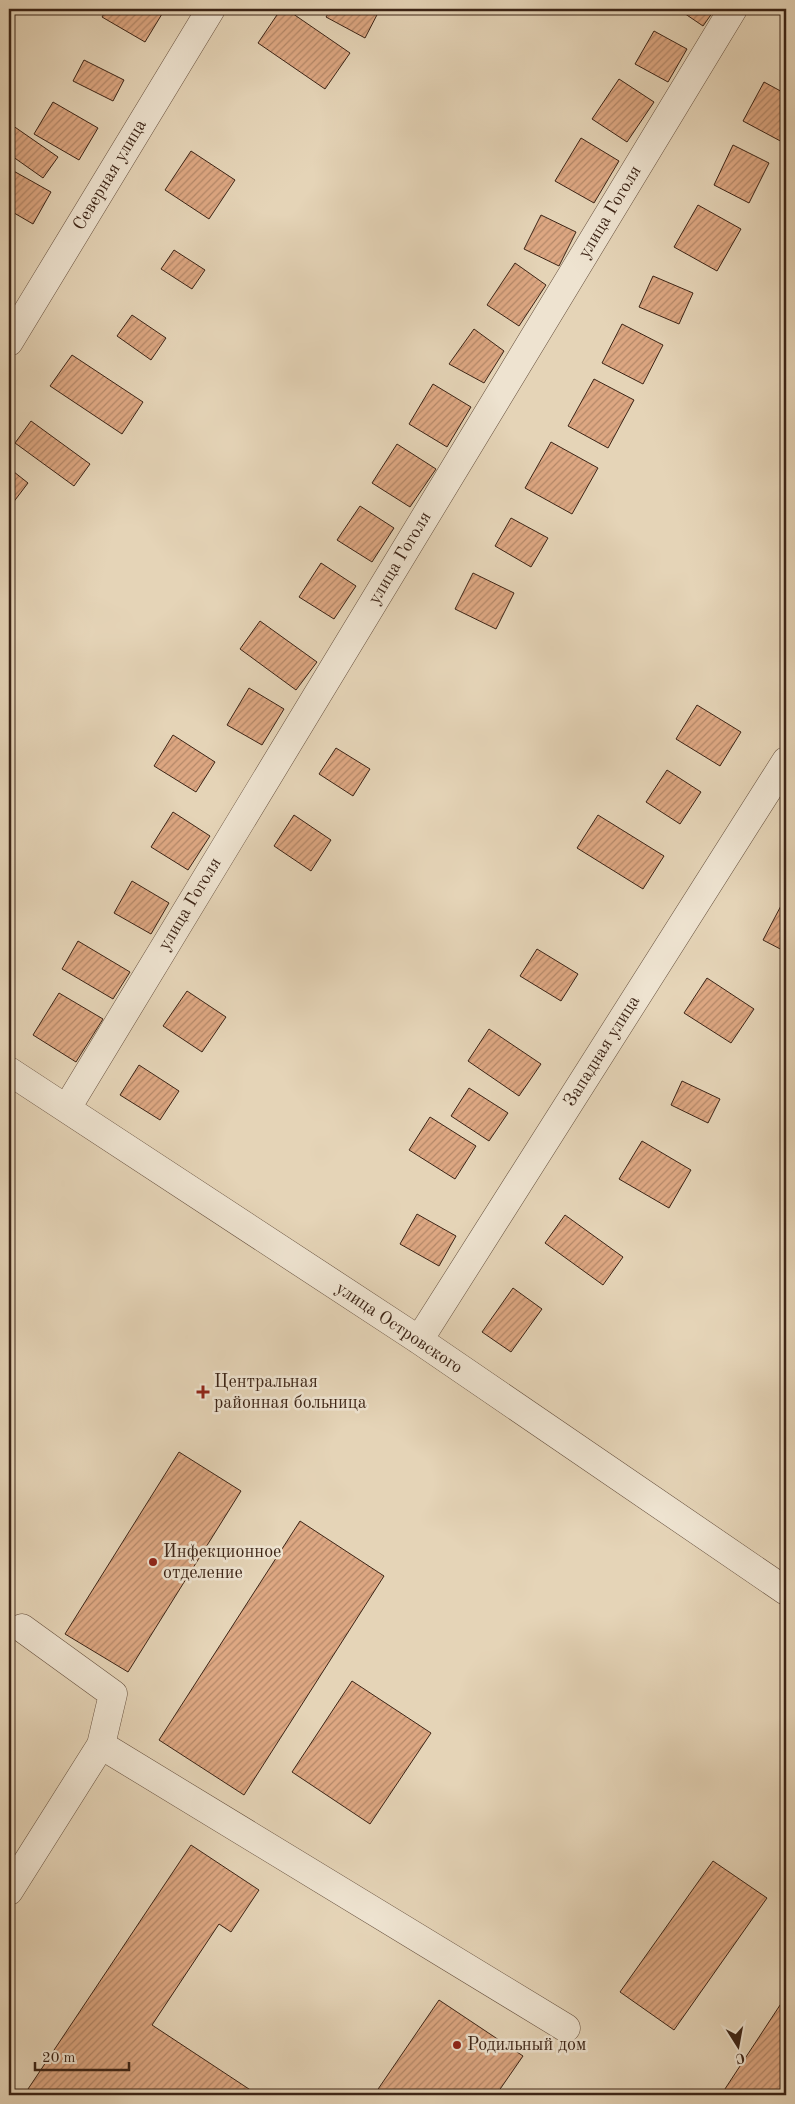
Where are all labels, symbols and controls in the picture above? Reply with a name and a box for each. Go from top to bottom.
street label: Северная улица [70,116,150,234]
street label: улица Гоголя [575,162,645,262]
street label: улица Гоголя [365,508,435,608]
street label: улица Гоголя [155,854,225,954]
street label: Западная улица [561,992,643,1110]
street label: улица Островского [332,1279,466,1377]
place label: Центральная районная больница [214,1373,367,1412]
marker: Центральная районная больница [196,1385,210,1399]
place label: Инфекционное отделение [163,1543,281,1582]
marker: Инфекционное отделение [147,1556,159,1568]
north arrow [712,2022,762,2072]
place label: Родильный дом [467,2036,586,2054]
scale bar [35,2039,129,2071]
marker: Родильный дом [451,2039,463,2051]
text: С [734,2050,746,2066]
text: 20 m [42,2051,76,2066]

